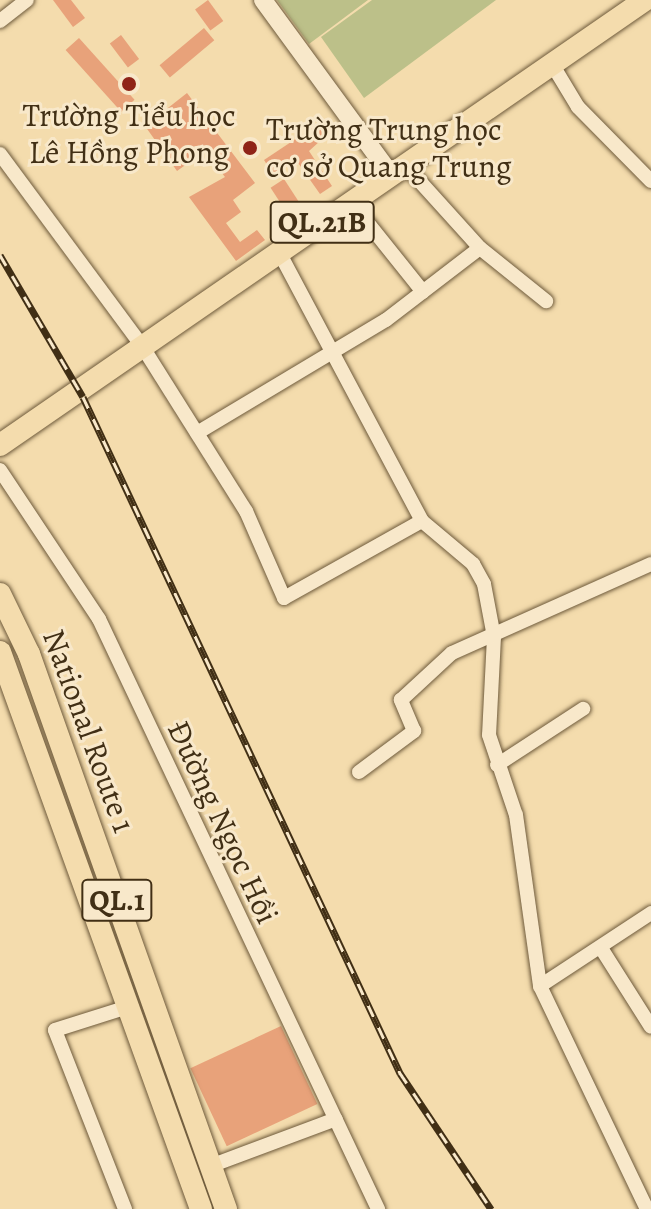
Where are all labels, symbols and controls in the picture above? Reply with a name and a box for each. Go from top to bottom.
marker: Trường Tiểu học Lê Hồng Phong [120,75,138,93]
place label: Trường Tiểu học Lê Hồng Phong [23,97,235,172]
place label: Trường Trung học cơ sở Quang Trung [266,111,512,186]
marker: Trường Trung học cơ sở Quang Trung [241,139,259,157]
road number: QL.21B [268,196,376,248]
street label: National Route 1 [34,624,144,838]
street label: Đường Ngọc Hồi [159,714,287,930]
road number: QL.1 [81,874,153,926]

